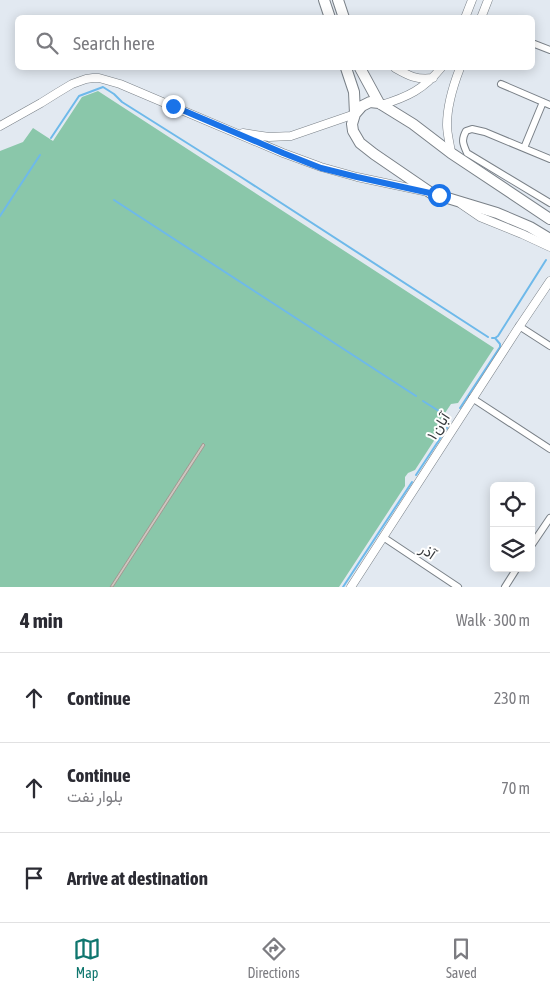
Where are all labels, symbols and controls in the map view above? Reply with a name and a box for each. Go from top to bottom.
search box [15,15,535,70]
icon: search [33,29,61,57]
text: Search here [73,32,155,54]
route end [162,95,185,118]
route start [428,184,451,207]
street label: آبان ۱ [423,408,455,443]
map controls [490,482,535,572]
button: locate [490,482,535,527]
button: layers [490,527,535,572]
street label: آذر [415,539,441,564]
text: 4 min [20,608,63,632]
text: Walk · 300 m [456,611,530,629]
icon: ahead [20,684,48,712]
text: Continue [67,687,131,709]
text: 230 m [494,689,530,707]
text: Continue [67,764,131,786]
icon: ahead [20,774,48,802]
text: 70 m [501,779,530,797]
text: بلوار نفت [67,787,123,805]
icon: arrive [20,864,48,892]
text: Arrive at destination [67,867,208,889]
tab: Map [73,935,101,981]
tab: Directions [247,935,300,981]
tab: Saved [446,935,477,981]

